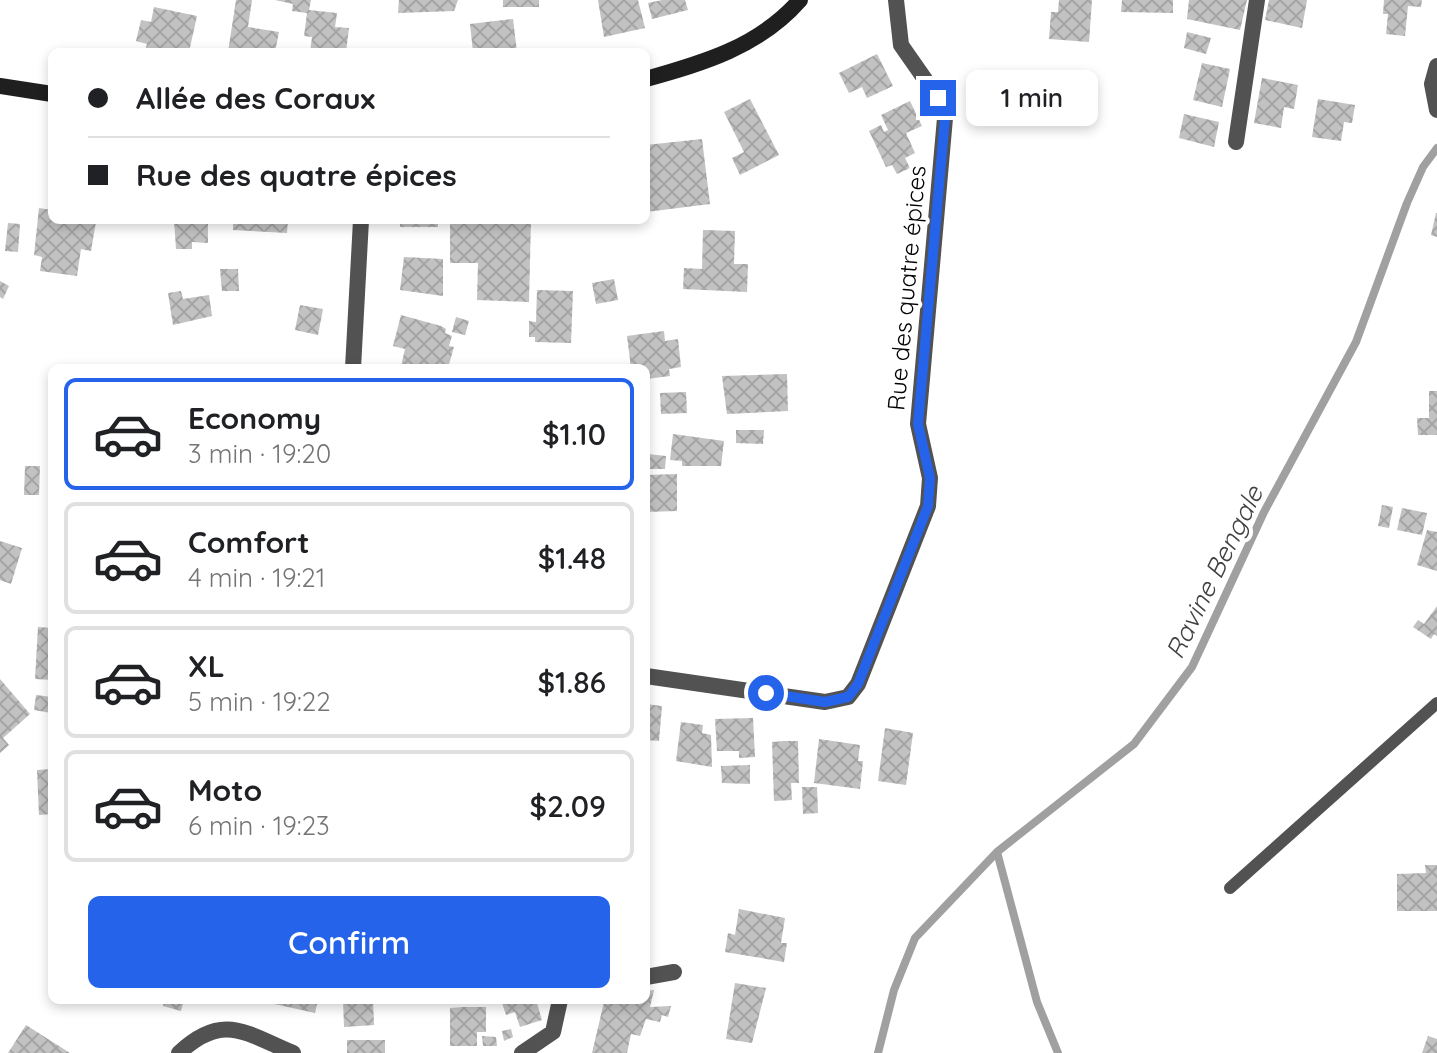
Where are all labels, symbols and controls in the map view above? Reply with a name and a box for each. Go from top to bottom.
callout: 1 min [966,70,1098,126]
text: Allée des Coraux [136,79,375,117]
route end [920,80,956,116]
text: 1 min [1001,81,1063,114]
text: Rue des quatre épices [136,156,457,194]
street label: Rue des quatre épices [880,164,932,412]
icon: car [92,398,164,470]
text: Economy [188,399,321,437]
text: $1.10 [542,415,606,453]
text: 3 min · 19:20 [188,437,331,470]
water label: Ravine Bengale [1158,479,1271,664]
icon: car [92,522,164,594]
text: Comfort [188,523,309,561]
text: $1.48 [538,539,606,577]
text: 4 min · 19:21 [188,561,325,594]
icon: car [92,646,164,718]
text: XL [188,647,225,685]
text: $1.86 [537,663,606,701]
route start [748,675,784,711]
text: 5 min · 19:22 [188,685,331,718]
icon: car [92,770,164,842]
text: Moto [188,771,262,809]
text: $2.09 [530,787,606,825]
text: 6 min · 19:23 [188,809,330,842]
button: Confirm [88,896,610,988]

